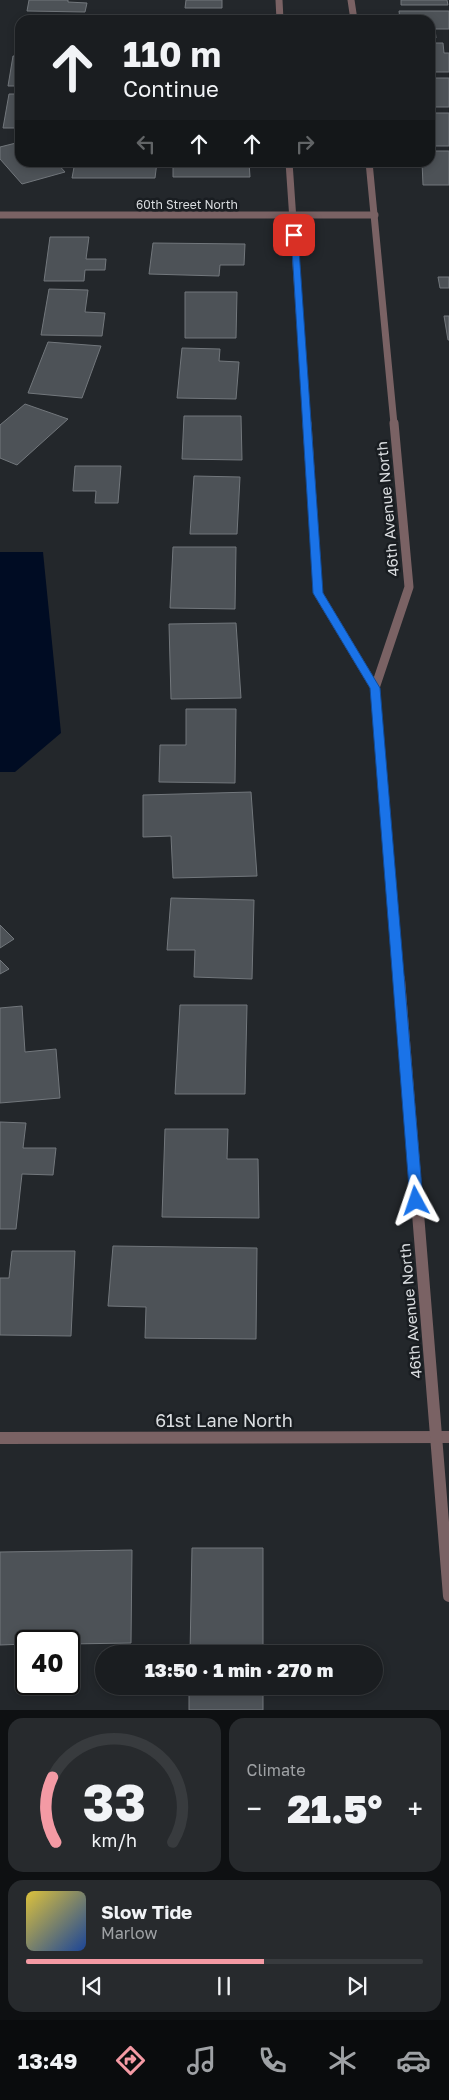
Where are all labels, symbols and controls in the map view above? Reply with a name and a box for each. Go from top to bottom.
text: 110 m [123,33,221,75]
icon: ahead [40,35,105,100]
text: Continue [123,75,219,102]
icon: left [132,130,160,158]
icon: ahead [185,130,213,158]
icon: ahead [238,130,266,158]
icon: right [291,130,319,158]
street label: 60th Street North [136,197,238,212]
pin [273,214,315,256]
icon: arrive [280,221,308,249]
street label: 46th Avenue North [372,441,402,577]
position arrow [389,1174,441,1226]
street label: 46th Avenue North [395,1243,425,1379]
street label: 61st Lane North [155,1409,293,1431]
speed limit sign: 40 [15,1630,80,1695]
text: 13:50 · 1 min · 270 m [145,1658,333,1681]
text: Climate [247,1760,306,1780]
text: 33 [83,1770,146,1832]
text: 21.5° [287,1786,382,1831]
text: − [247,1792,262,1825]
text: + [408,1792,423,1825]
text: km/h [92,1829,137,1851]
text: Slow Tide [101,1900,192,1923]
text: Marlow [101,1923,157,1943]
icon: previous [78,1972,106,2000]
icon: pause [210,1972,238,2000]
icon: next [343,1972,371,2000]
icon: directions [113,2043,148,2078]
icon: music [184,2043,219,2078]
icon: phone [255,2043,290,2078]
icon: climate [325,2043,360,2078]
icon: car [396,2043,431,2078]
text: 13:49 [18,2047,77,2074]

